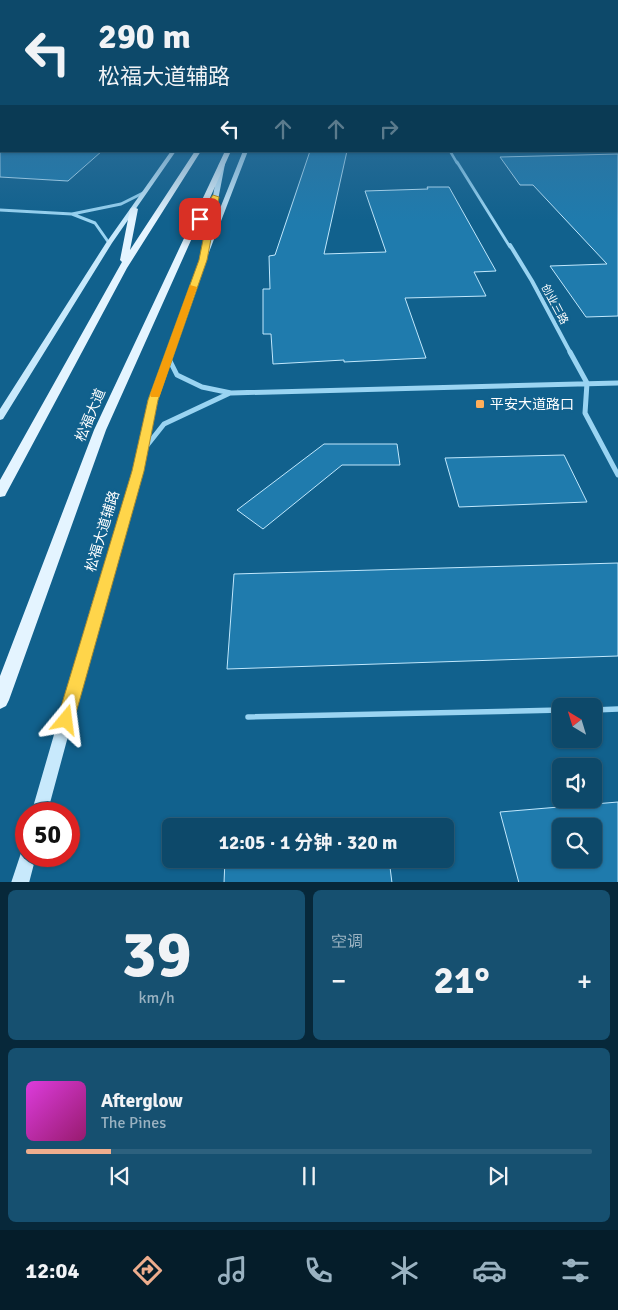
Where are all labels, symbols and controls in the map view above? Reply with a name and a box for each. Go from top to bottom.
text: 290 m [98,15,191,58]
icon: left [15,20,80,85]
text: 松福大道辅路 [98,63,230,90]
icon: left [216,115,244,143]
icon: ahead [269,115,297,143]
icon: ahead [322,115,350,143]
icon: right [375,115,403,143]
pin [179,198,221,240]
icon: arrive [186,205,214,233]
street label: 创业三路 [538,282,571,327]
street label: 松福大道 [72,386,109,444]
place label: 平安大道路口 [490,396,574,413]
marker: 平安大道路口 [474,398,486,410]
street label: 松福大道辅路 [82,488,123,574]
position arrow [39,693,91,745]
north arrow [552,698,602,748]
map controls [552,698,602,868]
button: sound [552,758,602,808]
speed limit sign: 50 [15,802,80,867]
button: search [552,818,602,868]
text: 12:05 · 1 分钟 · 320 m [219,831,397,855]
text: 39 [121,915,192,995]
text: 空调 [331,932,363,952]
text: 21° [433,957,490,1004]
text: − [331,964,346,998]
text: + [577,964,592,998]
text: km/h [138,988,175,1008]
text: Afterglow [101,1089,183,1113]
text: The Pines [101,1113,166,1133]
icon: previous [106,1162,134,1190]
icon: pause [295,1162,323,1190]
icon: next [484,1162,512,1190]
icon: directions [130,1253,165,1288]
icon: music [215,1253,250,1288]
icon: phone [301,1253,336,1288]
icon: climate [387,1253,422,1288]
icon: car [472,1253,507,1288]
icon: filters [558,1253,593,1288]
text: 12:04 [25,1257,79,1284]

